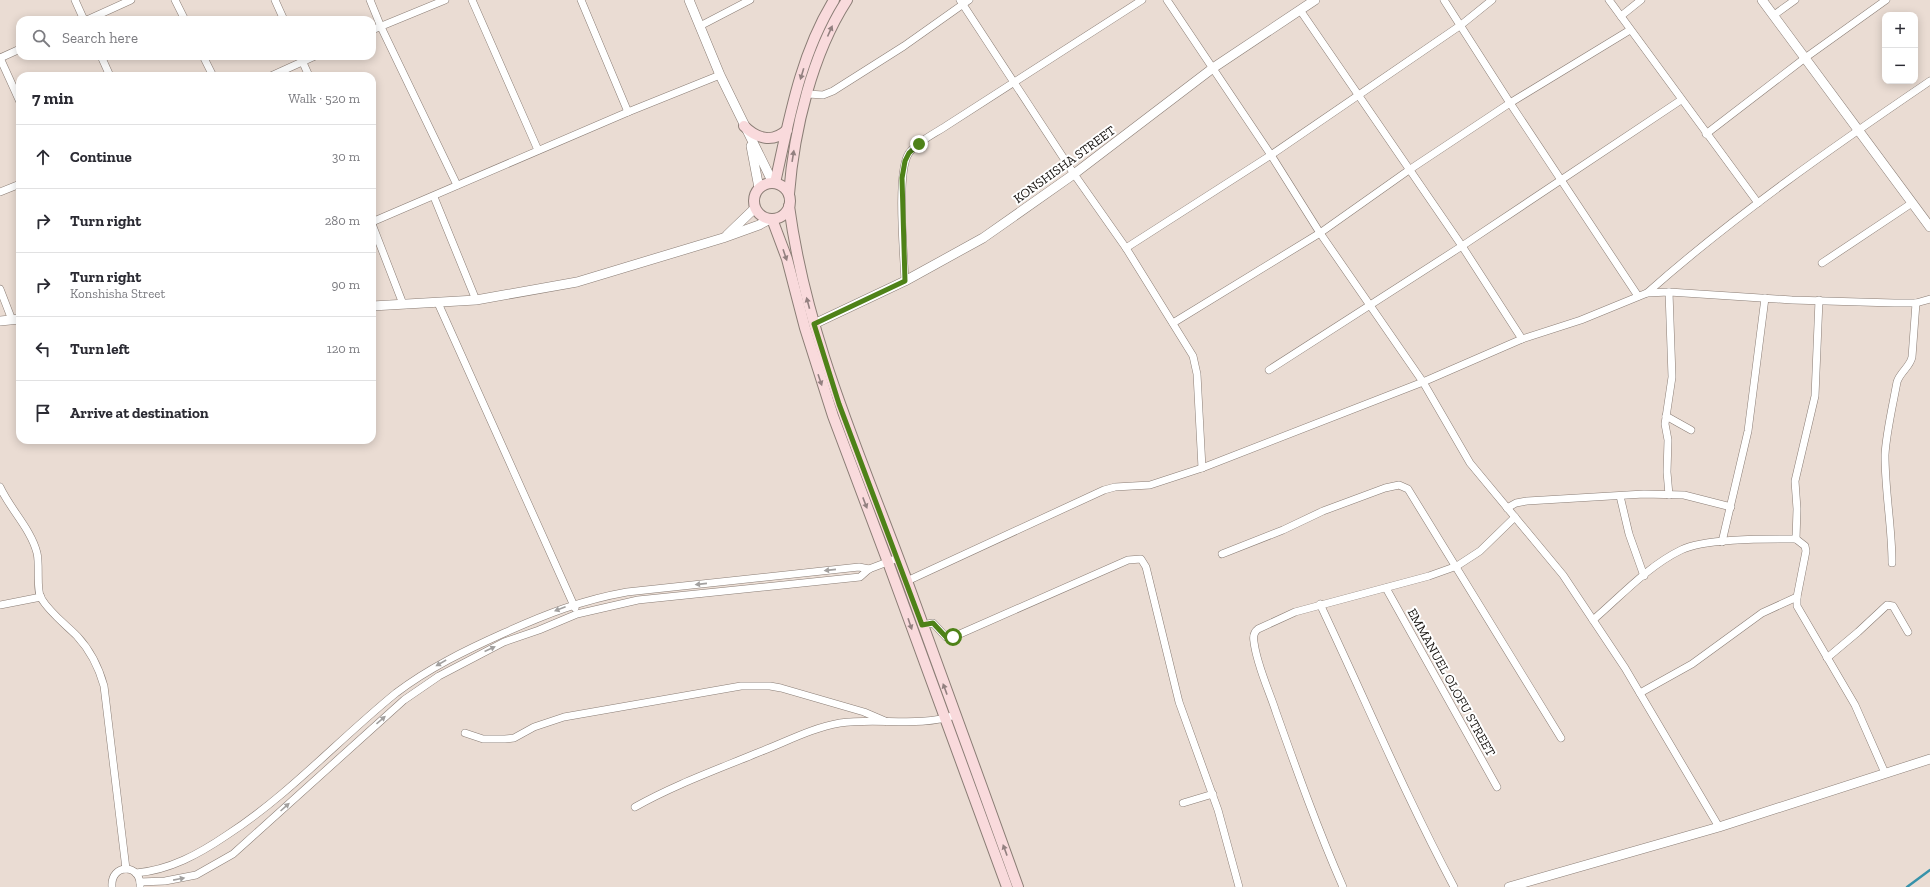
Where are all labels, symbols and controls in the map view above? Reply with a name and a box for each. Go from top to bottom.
map controls [1882,12,1918,84]
button: + [1882,12,1918,48]
search box [16,16,376,60]
one-way arrow [827,26,833,37]
icon: search [30,27,52,49]
text: Search here [62,29,138,47]
button: − [1882,48,1918,84]
one-way arrow [799,68,805,80]
text: 7 min [32,88,74,108]
text: Walk · 520 m [288,91,360,106]
street label: KONSHISHA STREET [1011,123,1118,206]
route end [910,135,928,153]
icon: ahead [32,146,54,168]
text: Continue [70,148,132,166]
text: 30 m [332,149,360,164]
one-way arrow [790,149,796,162]
icon: right [32,210,54,232]
text: Turn right [70,212,141,230]
text: 280 m [325,213,360,228]
one-way arrow [783,250,789,262]
text: Turn right [70,268,141,286]
icon: right [32,274,54,296]
text: 90 m [331,277,360,292]
text: Konshisha Street [70,286,165,301]
one-way arrow [805,297,811,309]
icon: left [32,338,54,360]
text: Turn left [70,340,130,358]
text: 120 m [327,341,360,356]
one-way arrow [818,375,824,387]
icon: arrive [32,402,54,424]
text: Arrive at destination [70,404,209,422]
one-way arrow [862,497,868,509]
one-way arrow [824,567,836,574]
one-way arrow [695,581,707,588]
street label: EMMANUEL OLOFU STREET [1405,606,1499,759]
one-way arrow [553,607,565,613]
one-way arrow [907,619,913,631]
route start [944,628,962,646]
one-way arrow [484,646,495,652]
one-way arrow [435,660,447,667]
one-way arrow [942,683,948,695]
one-way arrow [376,715,387,724]
one-way arrow [280,802,290,812]
one-way arrow [1001,844,1007,856]
one-way arrow [173,875,185,881]

